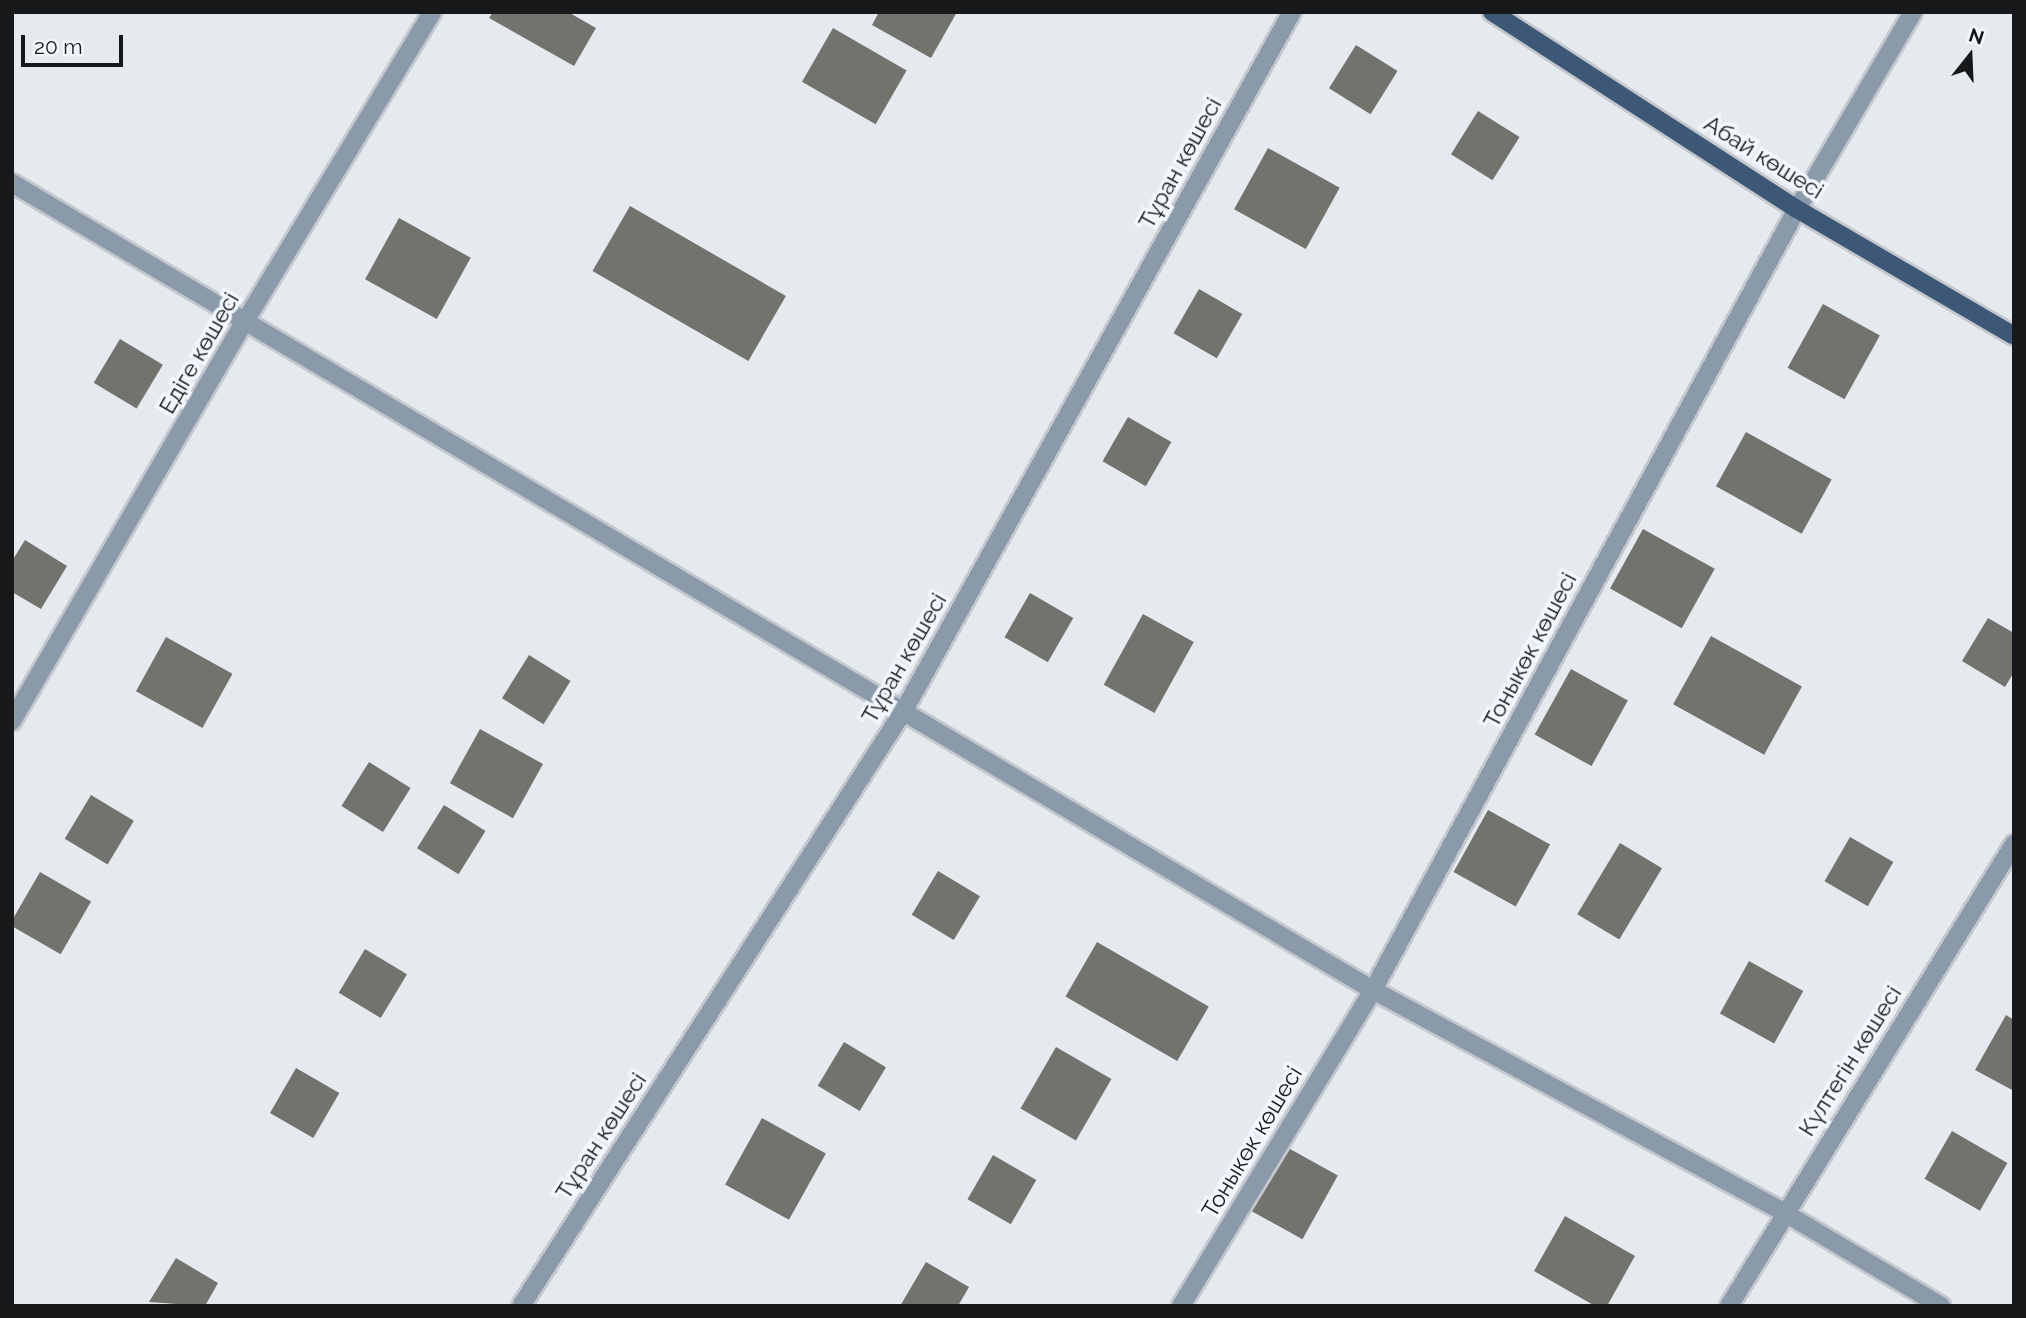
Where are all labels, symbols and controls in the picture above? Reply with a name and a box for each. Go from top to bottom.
scale bar [24,21,126,65]
north arrow [1935,21,2005,91]
text: N [1966,23,1987,49]
text: 20 m [34,34,82,59]
street label: Тұран көшесі [1133,93,1227,233]
street label: Абай көшесі [1699,109,1829,205]
street label: Едіге көшесі [153,287,245,419]
street label: Тоныкөк көшесі [1478,568,1582,732]
street label: Тұран көшесі [856,588,952,728]
street label: Күлтегін көшесі [1793,981,1907,1141]
street label: Тоныкөк көшесі [1196,1061,1308,1223]
street label: Тұран көшесі [550,1067,652,1205]

